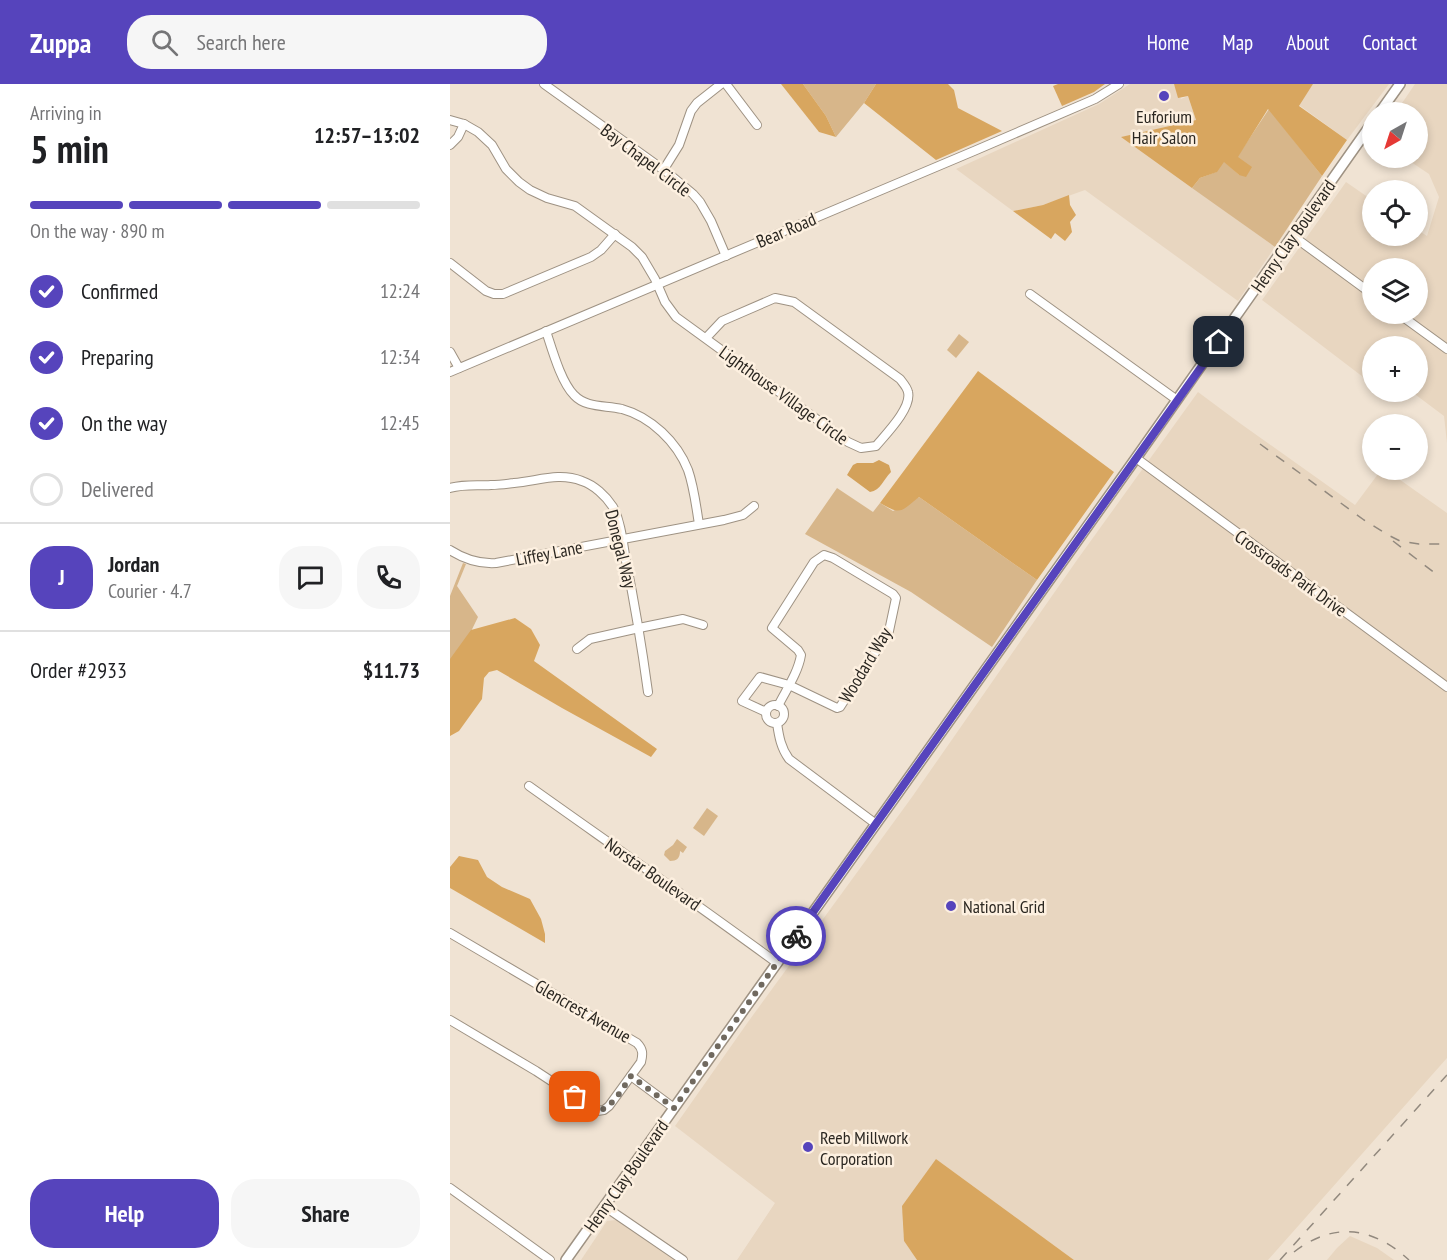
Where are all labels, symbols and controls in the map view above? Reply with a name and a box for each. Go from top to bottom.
search box [127,15,547,69]
text: Zuppa [30,24,91,61]
icon: search [148,26,181,59]
text: Search here [196,28,286,56]
text: Home [1147,29,1189,56]
text: Map [1222,29,1253,56]
text: About [1286,29,1329,56]
text: Contact [1362,29,1417,56]
marker: Euforium Hair Salon [1157,89,1171,103]
text: Arriving in [30,100,102,126]
north arrow [1362,102,1428,168]
map controls [1362,102,1428,480]
place label: Euforium Hair Salon [1132,105,1196,149]
street label: Bay Chapel Circle [596,118,696,202]
text: 12:57–13:02 [314,121,420,149]
text: 5 min [30,123,109,174]
street label: Henry Clay Boulevard [1246,175,1340,297]
button: locate [1362,180,1428,246]
street label: Bear Road [753,207,819,253]
text: On the way · 890 m [30,218,165,244]
button: layers [1362,258,1428,324]
icon: check [30,275,63,308]
text: Confirmed [81,277,158,305]
text: 12:24 [380,278,420,304]
pin [1193,316,1244,367]
icon: home [1202,325,1235,358]
button: + [1362,336,1428,402]
street label: Lighthouse Village Circle [715,340,853,450]
icon: check [30,341,63,374]
text: Preparing [81,343,154,371]
text: 12:34 [380,344,420,370]
icon: check [30,407,63,440]
text: On the way [81,409,167,437]
text: 12:45 [380,410,420,436]
button: − [1362,414,1428,480]
text: Delivered [81,475,154,503]
street label: Donegal Way [600,507,642,591]
street label: Crossroads Park Drive [1230,525,1352,621]
street label: Liffey Lane [514,535,584,571]
button: chat [279,546,342,609]
button: phone [357,546,420,609]
text: Jordan [108,550,159,578]
text: J [58,563,65,591]
text: Courier · 4.7 [108,578,192,604]
street label: Woodard Way [834,623,897,707]
text: Order #2933 [30,656,127,684]
text: $11.73 [363,656,420,684]
street label: Norstar Boulevard [601,833,705,915]
place label: National Grid [963,895,1045,918]
marker: National Grid [944,899,958,913]
courier [766,906,826,966]
icon: bike [780,920,813,953]
street label: Glencrest Avenue [531,974,635,1048]
pin [549,1071,600,1122]
icon: bag [558,1080,591,1113]
street label: Henry Clay Boulevard [579,1115,673,1237]
place label: Reeb Millwork Corporation [820,1126,908,1170]
marker: Reeb Millwork Corporation [801,1140,815,1154]
button: Help [30,1179,219,1248]
button: Share [231,1179,420,1248]

